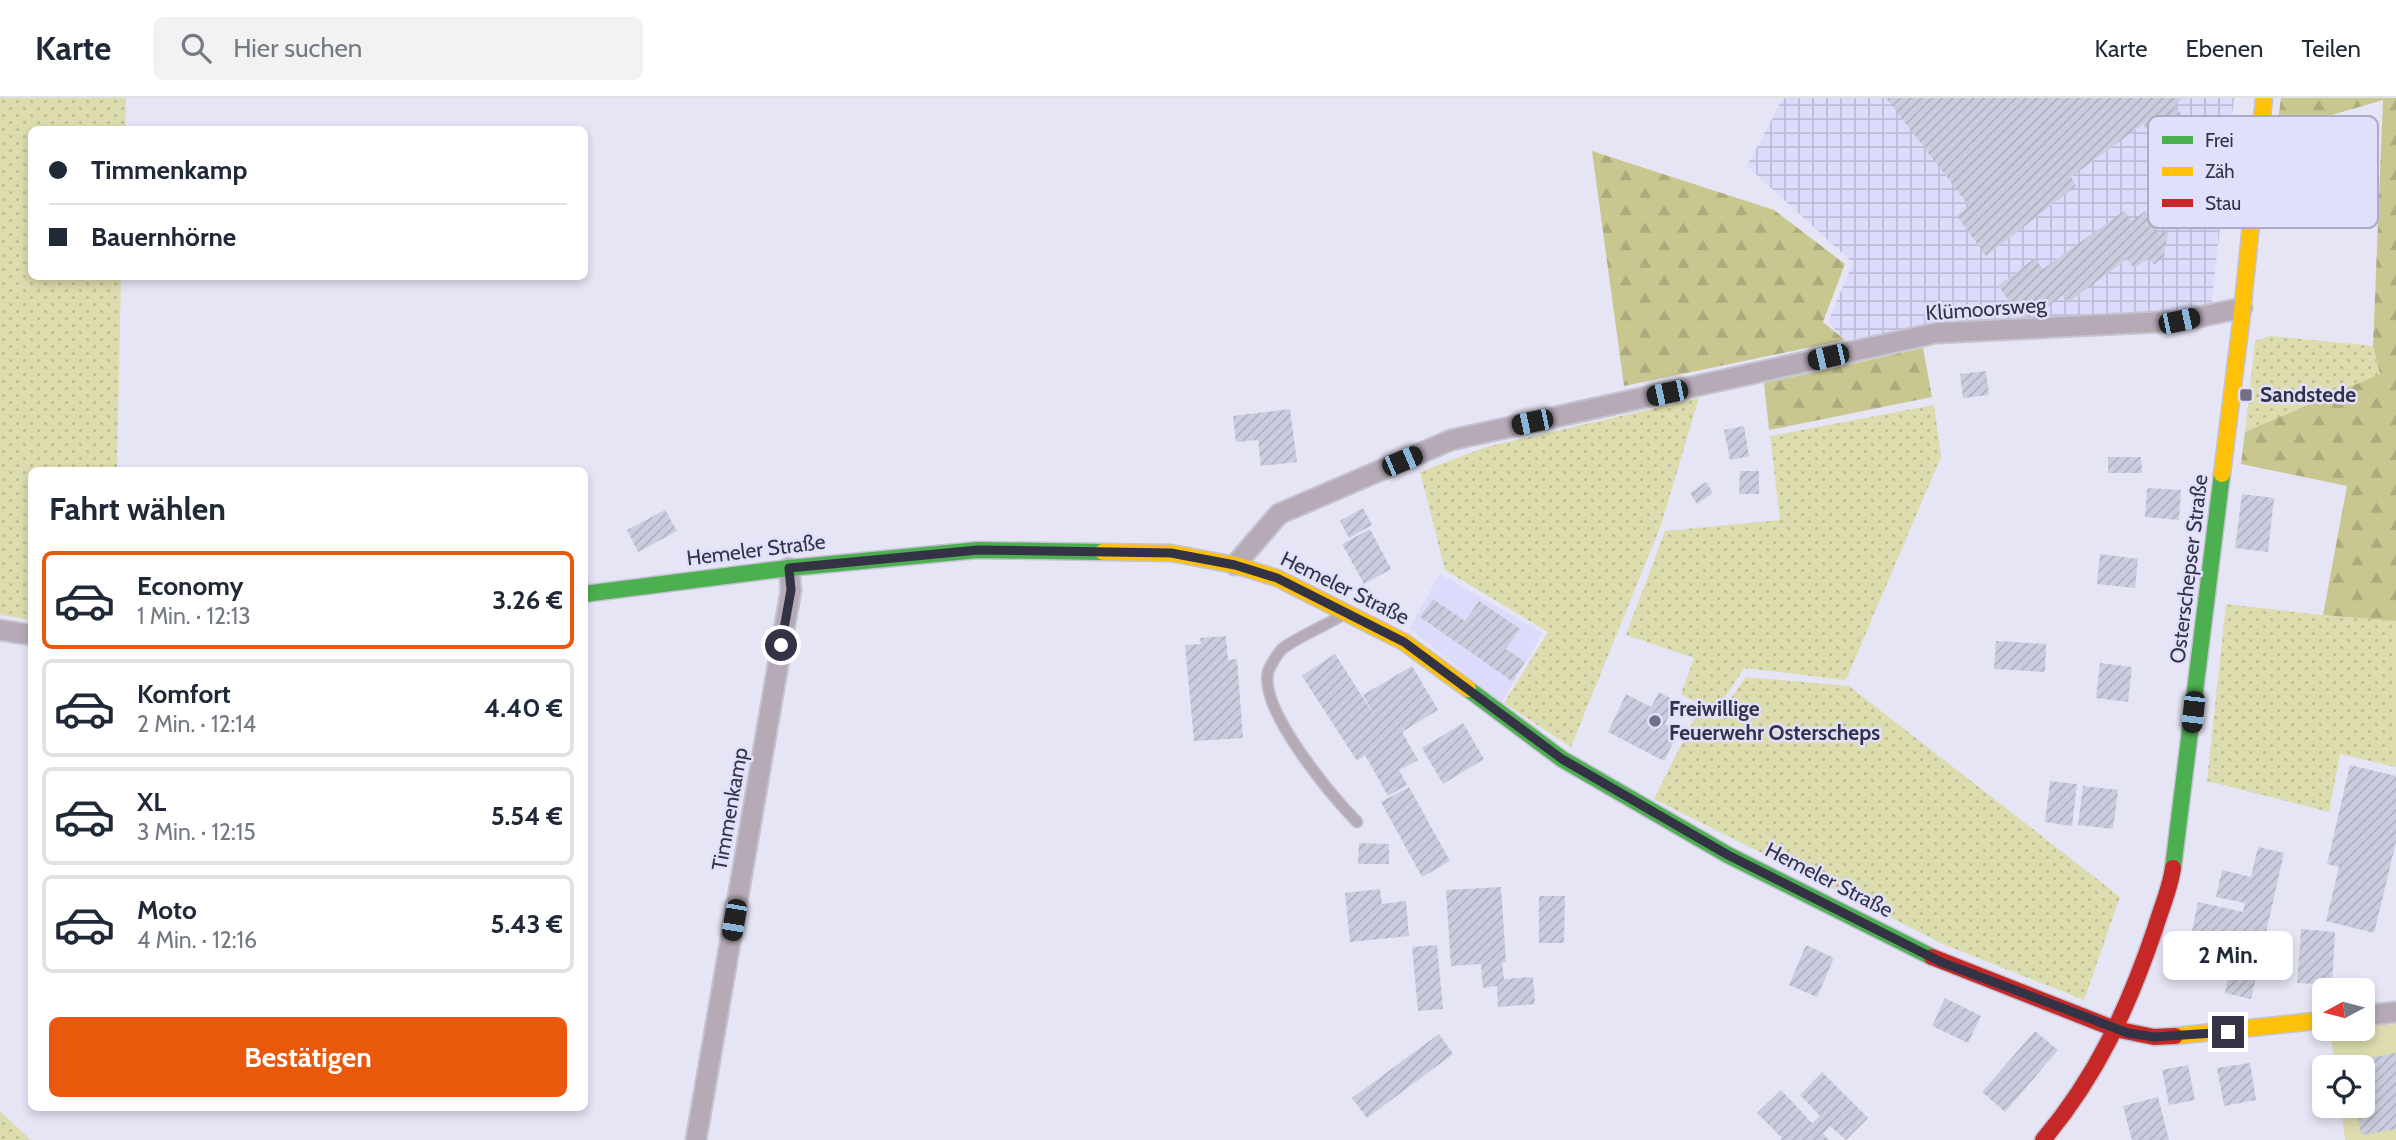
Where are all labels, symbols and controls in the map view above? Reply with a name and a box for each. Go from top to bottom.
search box [153,17,643,80]
text: Karte [35,28,111,68]
icon: search [177,29,215,67]
text: Hier suchen [233,32,362,64]
text: Karte [2094,34,2147,63]
text: Ebenen [2185,34,2263,63]
text: Teilen [2301,34,2361,63]
legend [2148,116,2378,228]
text: Frei [2205,129,2234,152]
text: Timmenkamp [91,154,247,186]
text: Zäh [2205,160,2235,183]
text: Stau [2205,192,2241,215]
text: Bauernhörne [91,221,236,253]
street label: Klümoorsweg [1925,292,2048,325]
car [2157,306,2202,336]
car [1806,342,1851,372]
car [1645,378,1690,408]
place label: Sandstede [2260,382,2356,407]
marker: Sandstede [2238,387,2254,403]
car [1510,407,1555,437]
car [1379,443,1426,479]
street label: Osterschepser Straße [2164,473,2213,665]
text: Fahrt wählen [49,489,226,528]
street label: Hemeler Straße [685,529,827,570]
street label: Hemeler Straße [1277,546,1414,630]
icon: car [53,569,116,632]
text: Economy [137,570,243,602]
text: 3.26 € [492,584,563,616]
text: 1 Min. · 12:13 [137,602,251,630]
route start [765,629,797,661]
icon: car [53,677,116,740]
text: Komfort [137,678,231,710]
car [2181,690,2206,734]
text: 4.40 € [484,692,563,724]
place label: Freiwillige Feuerwehr Osterscheps [1669,696,1880,745]
text: 2 Min. · 12:14 [137,710,256,738]
marker: Freiwillige Feuerwehr Osterscheps [1647,713,1663,729]
street label: Timmenkamp [706,746,753,872]
icon: car [53,785,116,848]
text: XL [137,786,166,818]
text: 5.54 € [491,800,563,832]
text: 3 Min. · 12:15 [137,818,256,846]
street label: Hemeler Straße [1761,837,1897,923]
icon: car [53,893,116,956]
text: Moto [137,894,197,926]
car [721,897,748,943]
text: 5.43 € [491,908,563,940]
text: 4 Min. · 12:16 [137,926,257,954]
callout: 2 Min. [2163,930,2293,979]
text: 2 Min. [2198,941,2258,969]
north arrow [2312,978,2375,1041]
map controls [2312,978,2375,1118]
route end [2212,1016,2244,1048]
button: Bestätigen [49,1017,567,1097]
button: locate [2312,1055,2375,1118]

